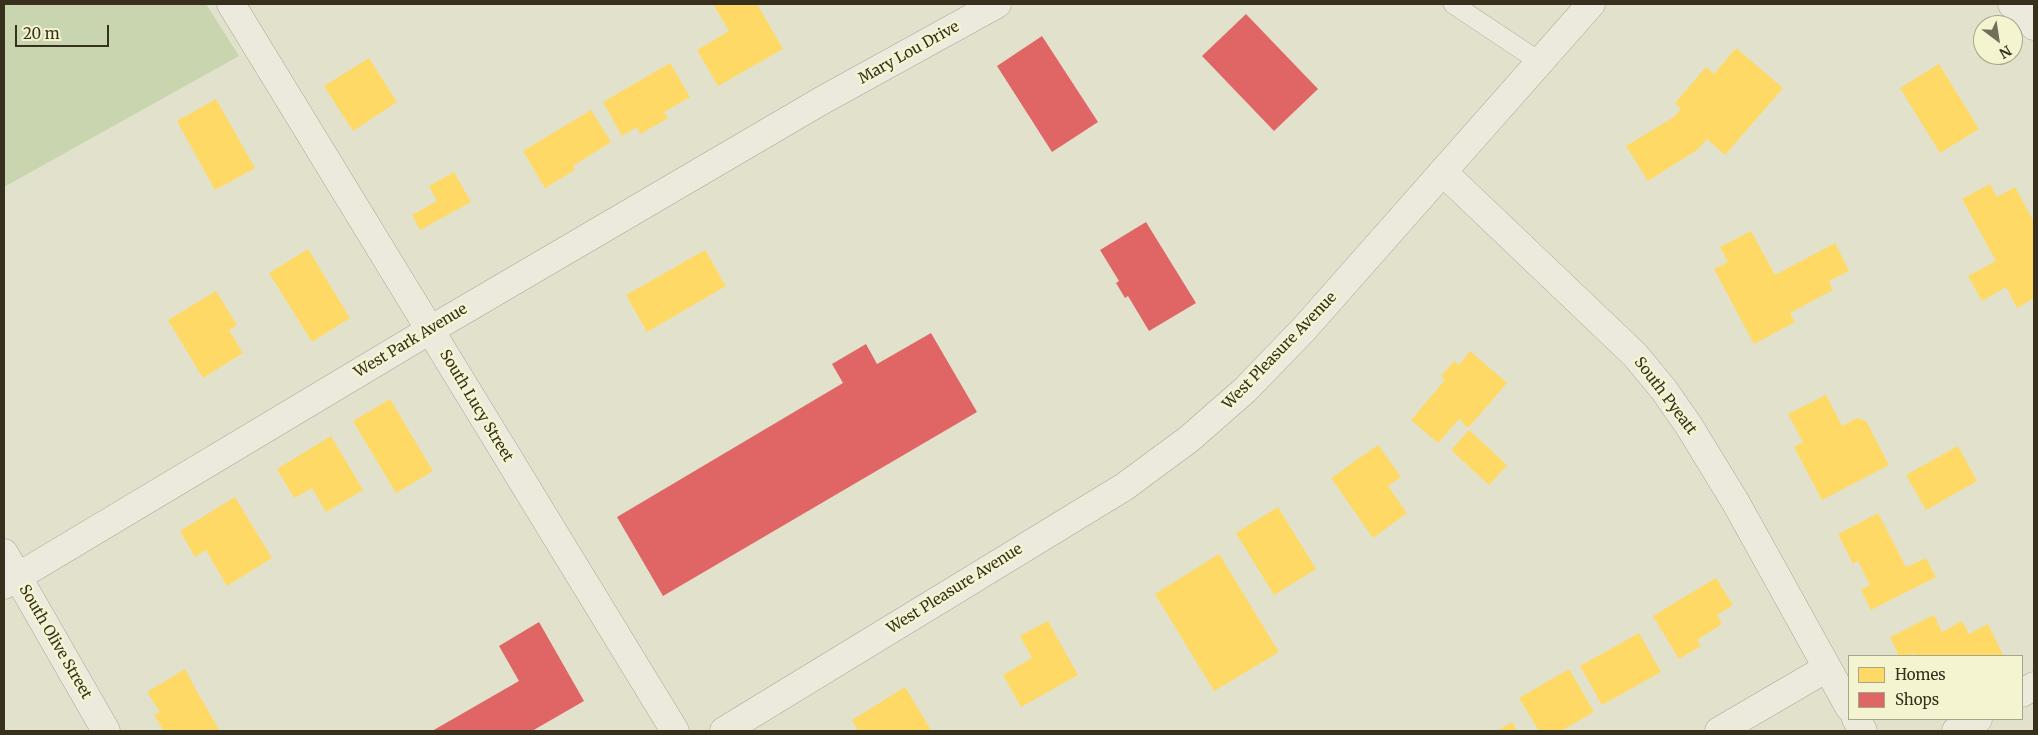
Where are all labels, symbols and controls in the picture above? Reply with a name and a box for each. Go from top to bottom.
scale bar [18,15,111,47]
north arrow [1973,15,2023,65]
street label: Mary Lou Drive [856,18,962,88]
text: 20 m [23,24,60,43]
text: N [1996,41,2015,63]
street label: West Pleasure Avenue [1219,289,1341,413]
street label: West Park Avenue [351,300,471,382]
street label: South Lucy Street [435,347,517,465]
street label: South Pyeatt [1630,354,1700,438]
street label: West Pleasure Avenue [884,540,1026,638]
street label: South Olive Street [15,582,95,702]
legend [1848,655,2023,720]
text: Homes [1895,665,1946,684]
text: Shops [1895,690,1939,709]

